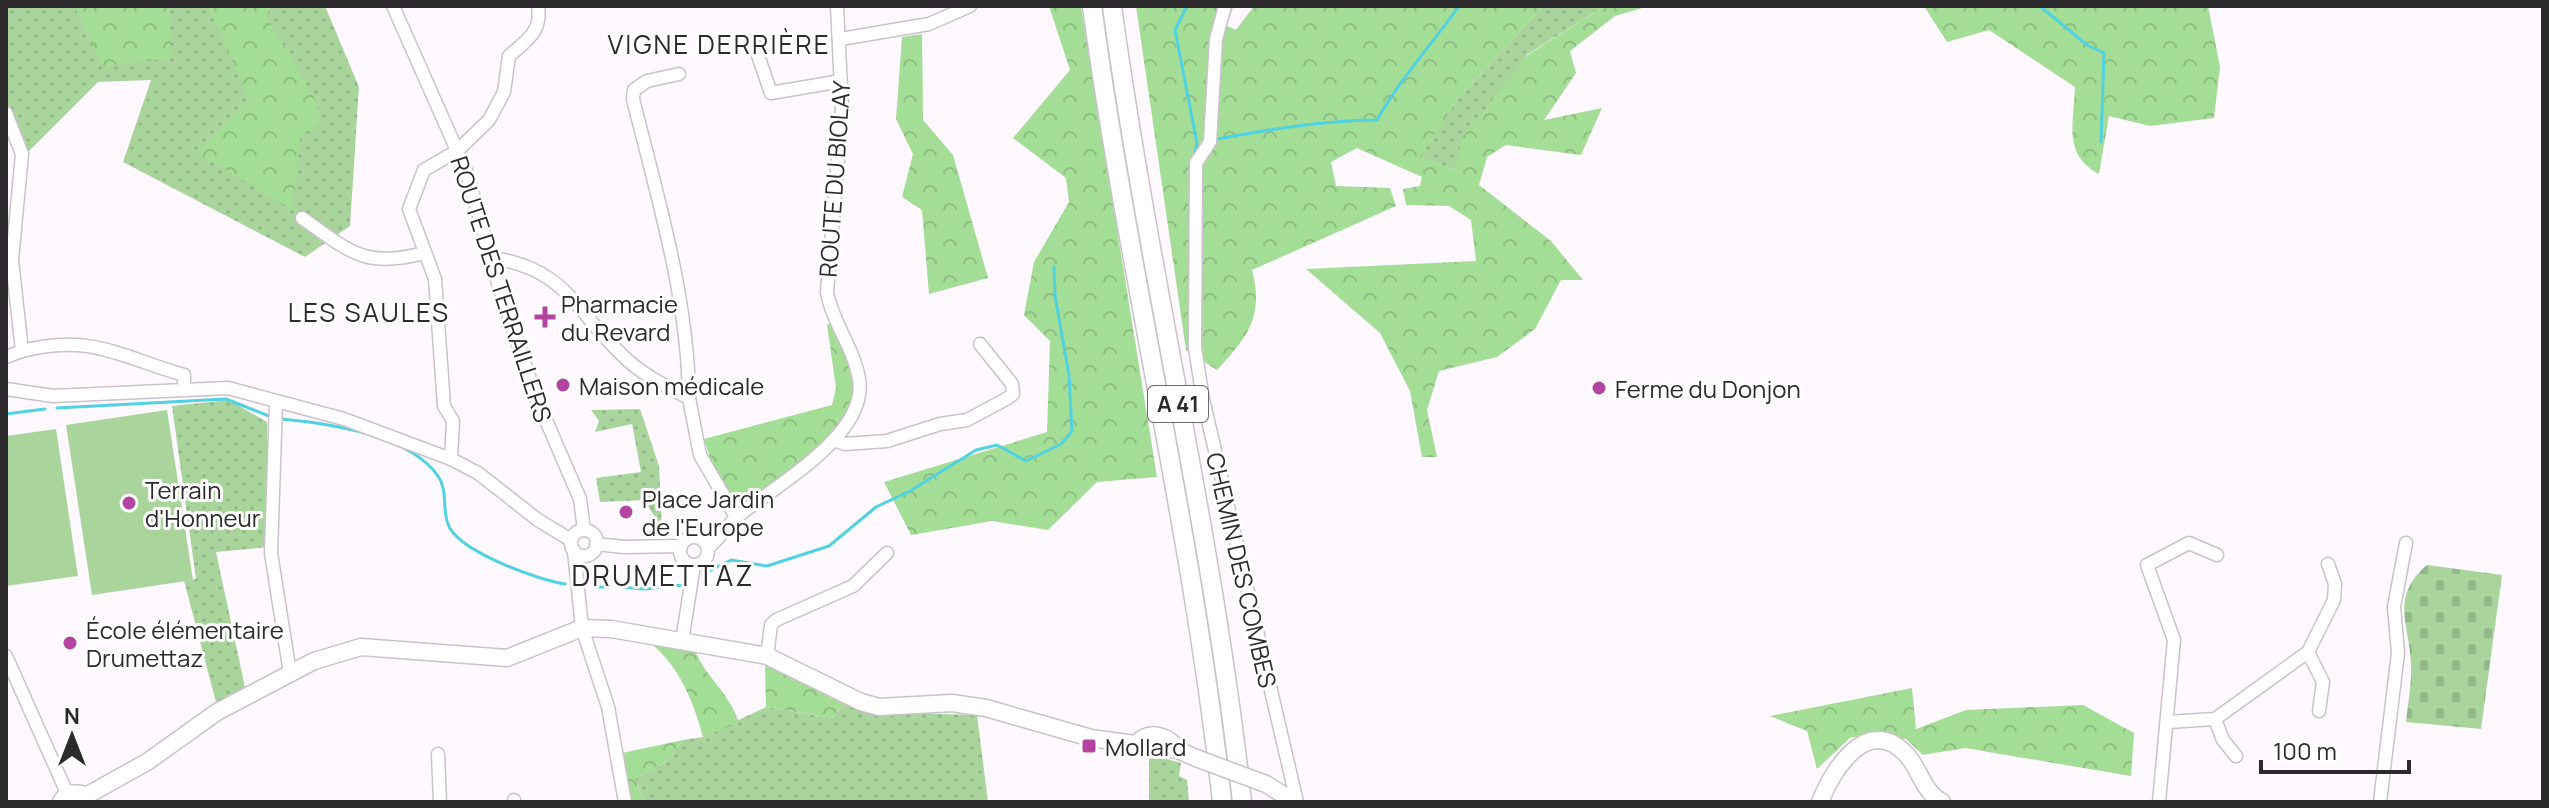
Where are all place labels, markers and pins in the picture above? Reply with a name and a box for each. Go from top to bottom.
place label: Pharmacie du Revard [561,287,678,348]
marker: Pharmacie du Revard [536,308,554,326]
place label: Maison médicale [579,369,764,402]
place label: Ferme du Donjon [1615,372,1801,405]
marker: Maison médicale [554,376,572,394]
marker: Ferme du Donjon [1590,379,1608,397]
place label: Terrain d'Honneur [145,473,261,534]
place label: Place Jardin de l'Europe [642,482,774,543]
marker: Terrain d'Honneur [120,494,138,512]
marker: Place Jardin de l'Europe [617,503,635,521]
place label: École élémentaire Drumettaz [86,613,284,674]
marker: École élémentaire Drumettaz [61,634,79,652]
place label: Mollard [1105,730,1187,763]
marker: Mollard [1080,737,1098,755]

